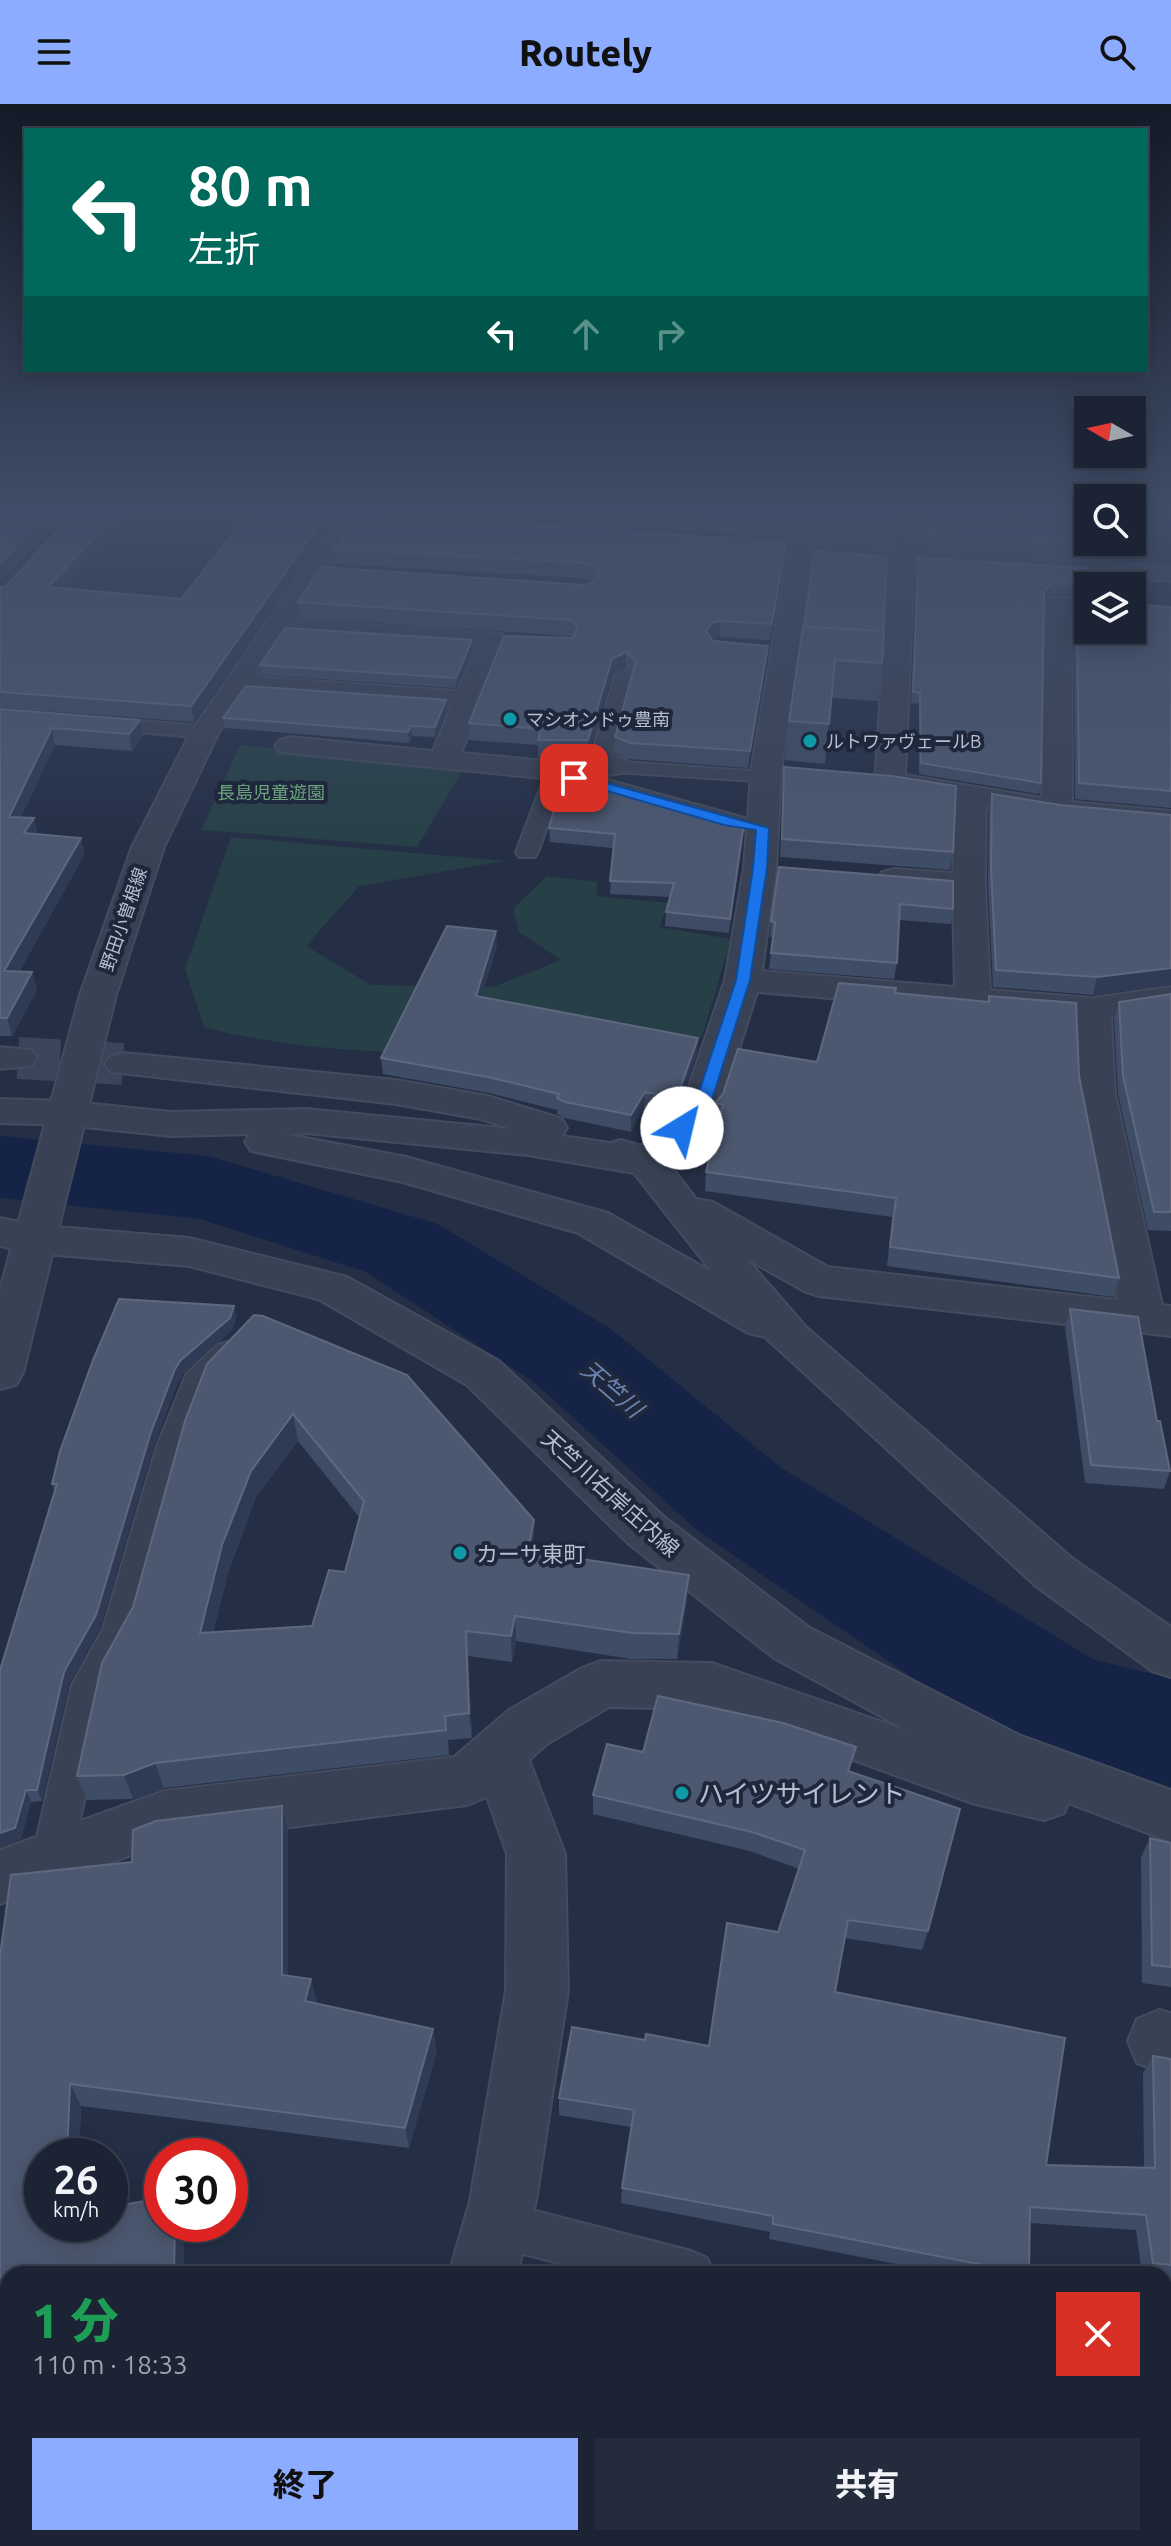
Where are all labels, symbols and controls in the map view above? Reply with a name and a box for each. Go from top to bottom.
icon: menu [32,30,76,74]
icon: search [1095,30,1139,74]
text: Routely [519,32,652,73]
text: 80 m [188,154,313,217]
icon: left [56,160,160,264]
text: 左折 [188,228,260,269]
icon: left [480,312,524,356]
icon: ahead [564,312,608,356]
icon: right [648,312,692,356]
north arrow [1074,396,1146,468]
map controls [1074,396,1146,644]
button: search [1074,484,1146,556]
button: layers [1074,572,1146,644]
place label: マシオンドゥ豊南 [526,709,670,729]
marker: マシオンドゥ豊南 [501,710,519,728]
place label: ルトワァヴェールB [826,731,981,751]
marker: ルトワァヴェールB [801,732,819,750]
pin [540,744,608,812]
icon: arrive [552,756,596,800]
park label: 長島児童遊園 [217,782,325,802]
street label: 野田小曽根線 [96,865,150,973]
position arrow [640,1086,724,1170]
water label: 天竺川 [576,1355,650,1425]
street label: 天竺川右岸庄内線 [537,1425,685,1561]
place label: カーサ東町 [476,1541,586,1566]
marker: カーサ東町 [451,1544,469,1562]
place label: ハイツサイレント [698,1779,905,1808]
marker: ハイツサイレント [673,1784,691,1802]
speed limit sign: 30 [144,2138,248,2242]
text: 26 [53,2157,99,2202]
text: km/h [53,2198,99,2221]
button: close [1056,2292,1140,2376]
text: 1 分 [32,2293,119,2347]
text: 110 m · 18:33 [32,2350,188,2379]
button: 終了 [32,2438,578,2530]
button: 共有 [594,2438,1140,2530]

